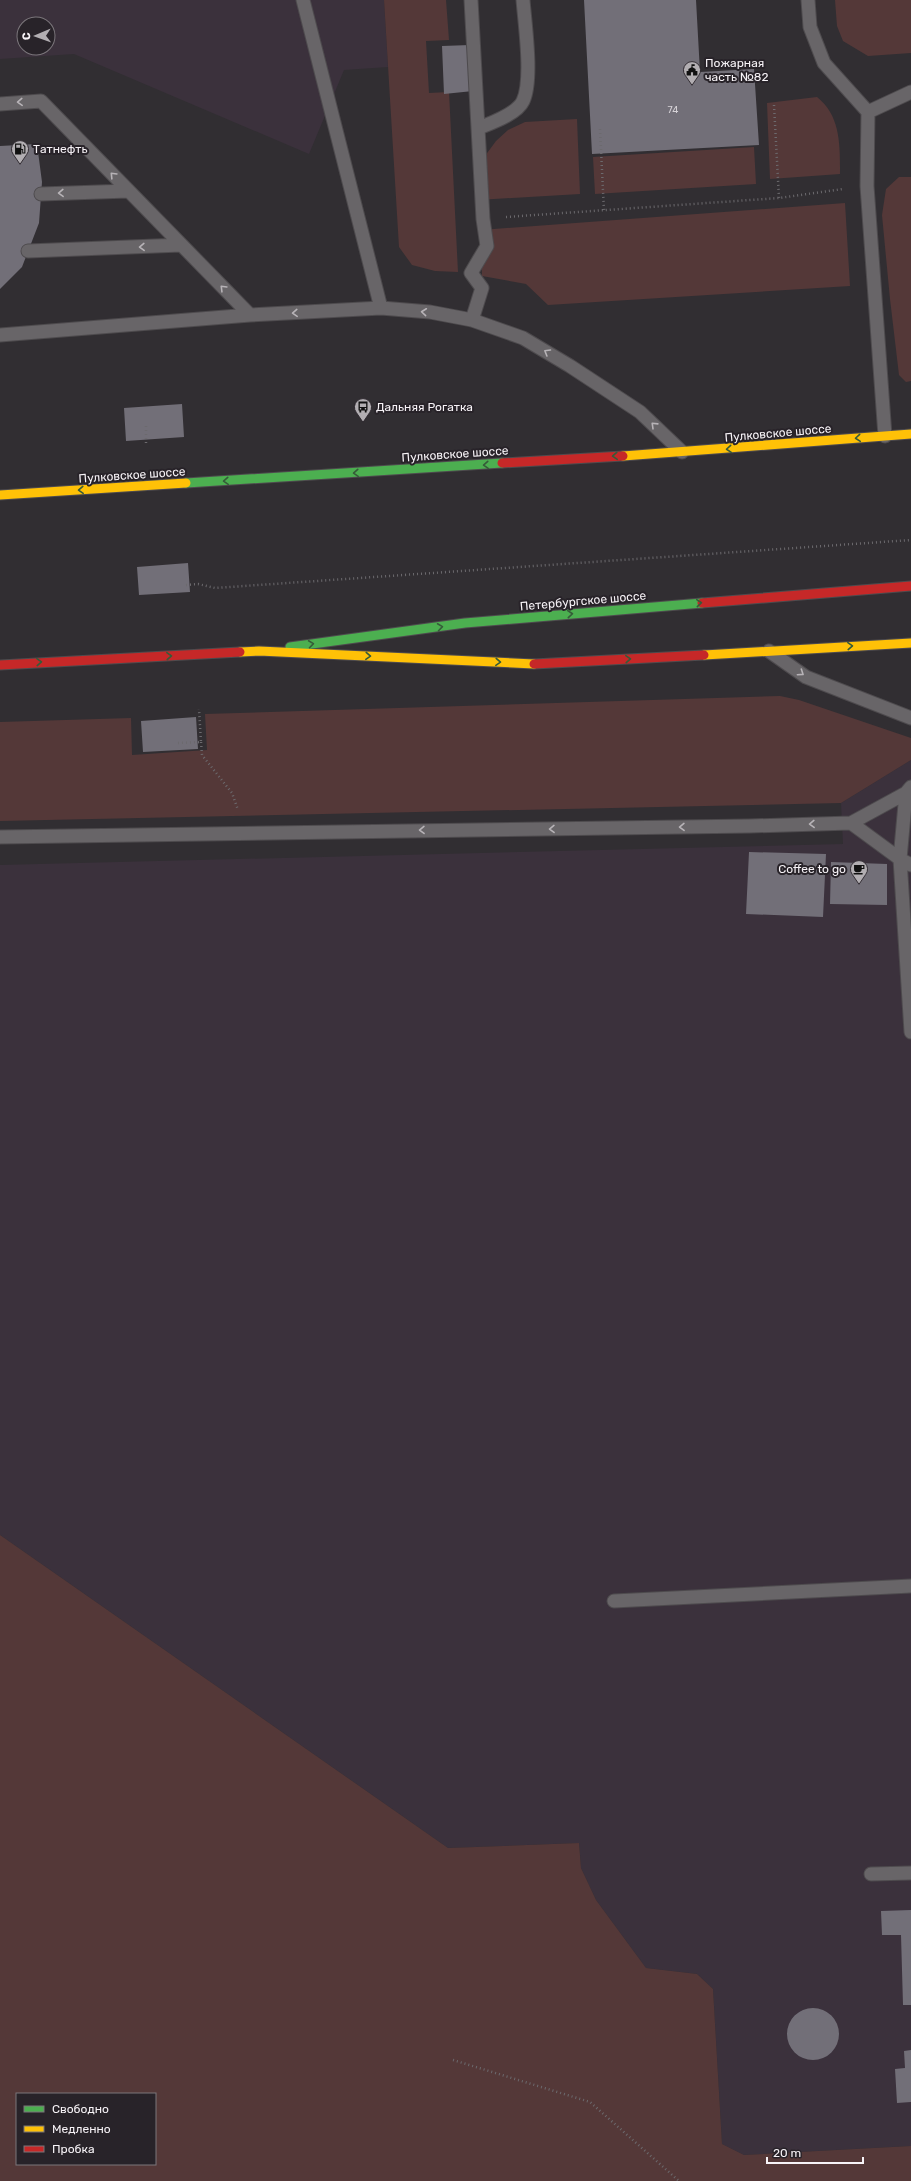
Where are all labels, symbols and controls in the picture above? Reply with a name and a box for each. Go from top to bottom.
north arrow [16,16,56,56]
text: С [20,32,33,40]
place label: Пожарная часть №82 [705,56,769,84]
public building icon: Пожарная часть №82 [682,60,702,85]
one-way arrow [17,98,23,107]
house number: 74 [668,104,679,116]
fuel station icon: Татнефть [10,139,30,164]
place label: Татнефть [33,142,88,156]
one-way arrow [110,172,117,180]
one-way arrow [58,189,64,198]
one-way arrow [139,242,145,251]
one-way arrow [220,285,228,293]
one-way arrow [421,308,427,317]
one-way arrow [292,309,298,317]
one-way arrow [544,350,551,357]
bus stop icon: Дальняя Рогатка [353,397,373,422]
place label: Дальняя Рогатка [376,400,473,414]
street label: Пулковское шоссе [724,421,832,445]
one-way arrow [651,422,659,430]
one-way arrow [855,434,861,443]
street label: Пулковское шоссе [401,443,509,465]
one-way arrow [726,444,732,453]
one-way arrow [612,452,618,461]
one-way arrow [483,460,489,469]
street label: Пулковское шоссе [78,464,186,486]
one-way arrow [353,468,359,477]
one-way arrow [223,476,229,485]
one-way arrow [78,485,84,494]
street label: Петербургское шоссе [519,588,647,613]
one-way arrow [696,599,702,608]
one-way arrow [567,610,573,619]
one-way arrow [437,623,443,632]
one-way arrow [308,640,314,649]
one-way arrow [847,642,853,651]
one-way arrow [166,651,172,660]
one-way arrow [365,652,371,660]
one-way arrow [625,655,631,664]
one-way arrow [36,658,42,667]
one-way arrow [495,658,501,666]
one-way arrow [797,668,804,676]
one-way arrow [809,820,815,828]
one-way arrow [679,823,685,831]
one-way arrow [549,825,555,833]
one-way arrow [419,826,425,834]
cafe icon: Coffee to go [849,859,869,884]
place label: Coffee to go [778,862,846,876]
legend [16,2093,156,2165]
text: Свободно [52,2102,109,2116]
text: Медленно [52,2122,111,2136]
scale bar [767,2139,863,2165]
text: Пробка [52,2142,95,2156]
text: 20 m [773,2146,801,2160]

